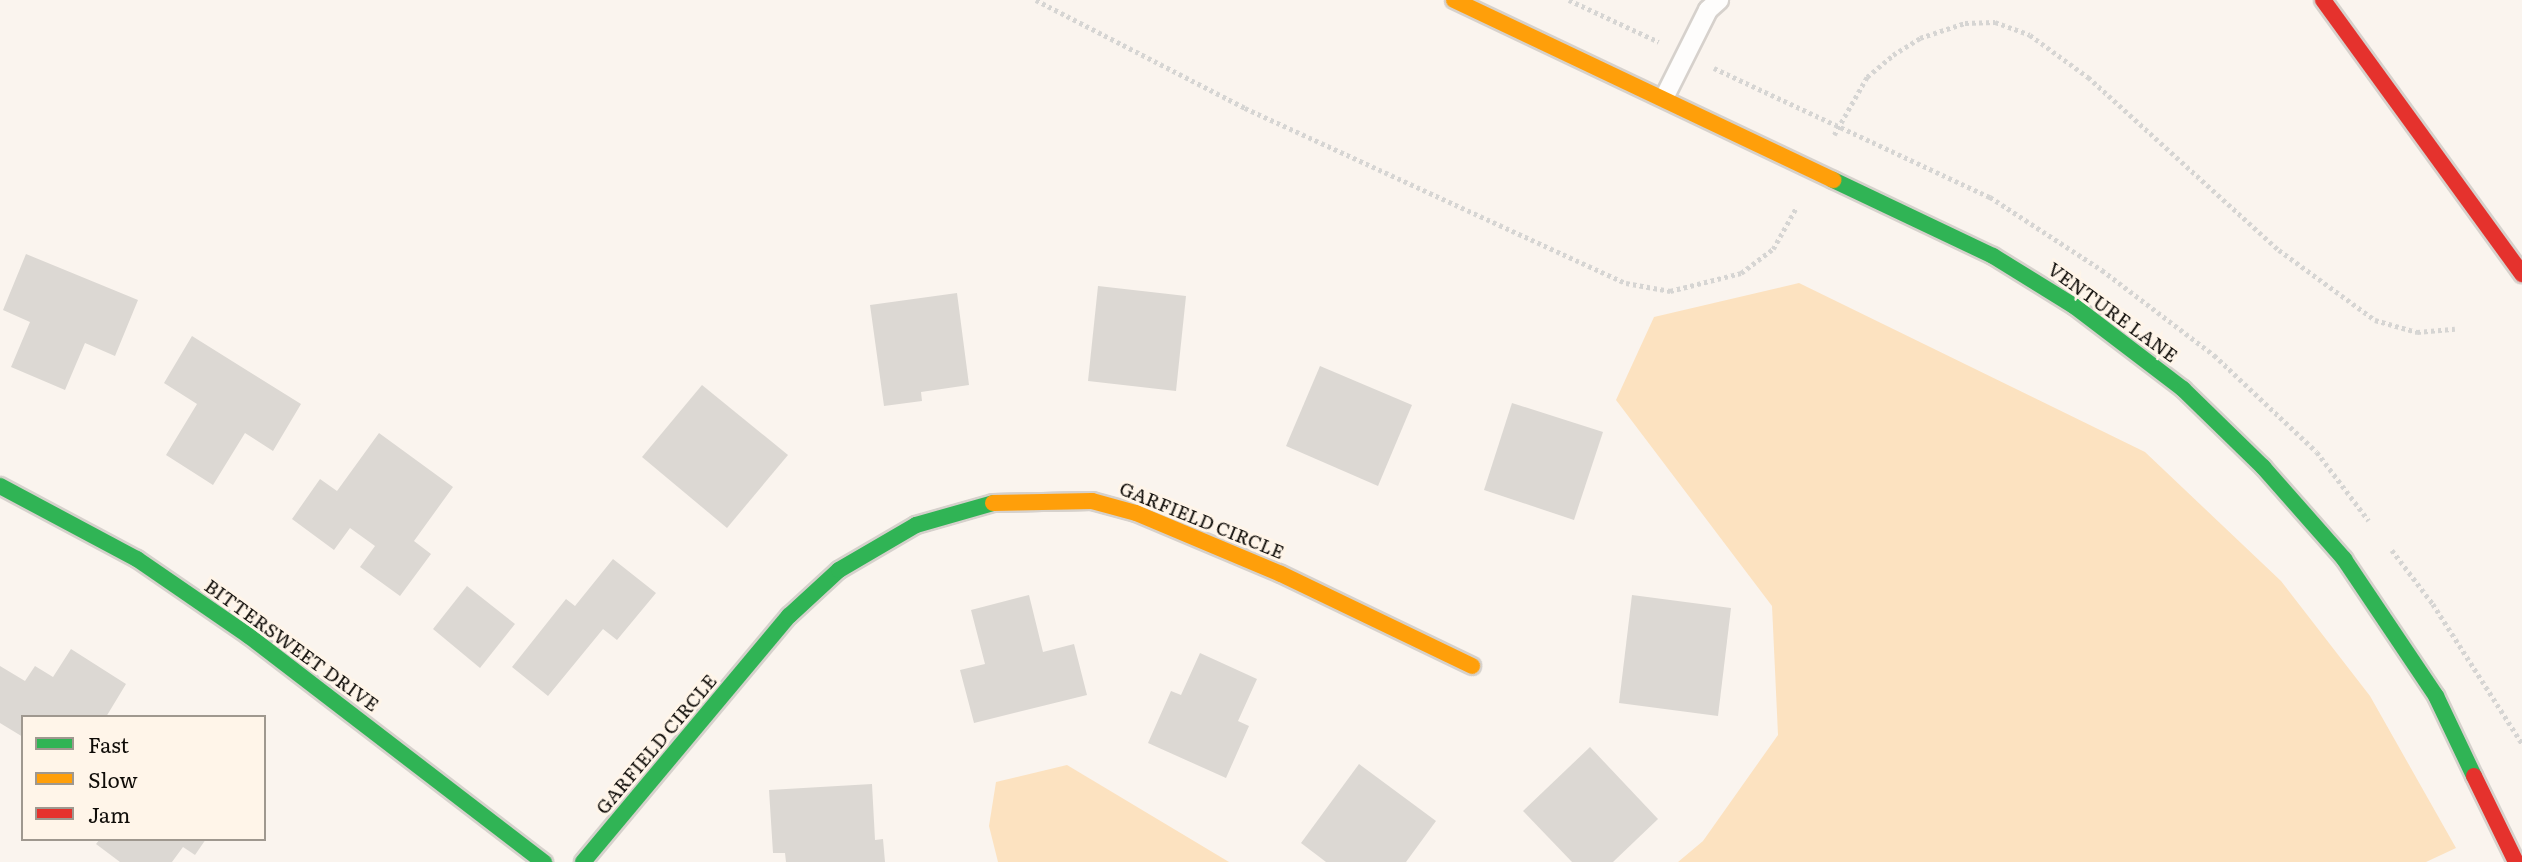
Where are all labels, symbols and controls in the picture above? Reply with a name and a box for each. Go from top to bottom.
street label: VENTURE LANE [2044,257,2182,367]
street label: GARFIELD CIRCLE [1116,477,1288,563]
street label: BITTERSWEET DRIVE [200,574,384,716]
street label: GARFIELD CIRCLE [591,669,721,819]
legend [21,715,266,841]
text: Fast [88,728,129,759]
text: Slow [88,763,138,794]
text: Jam [88,798,130,829]

